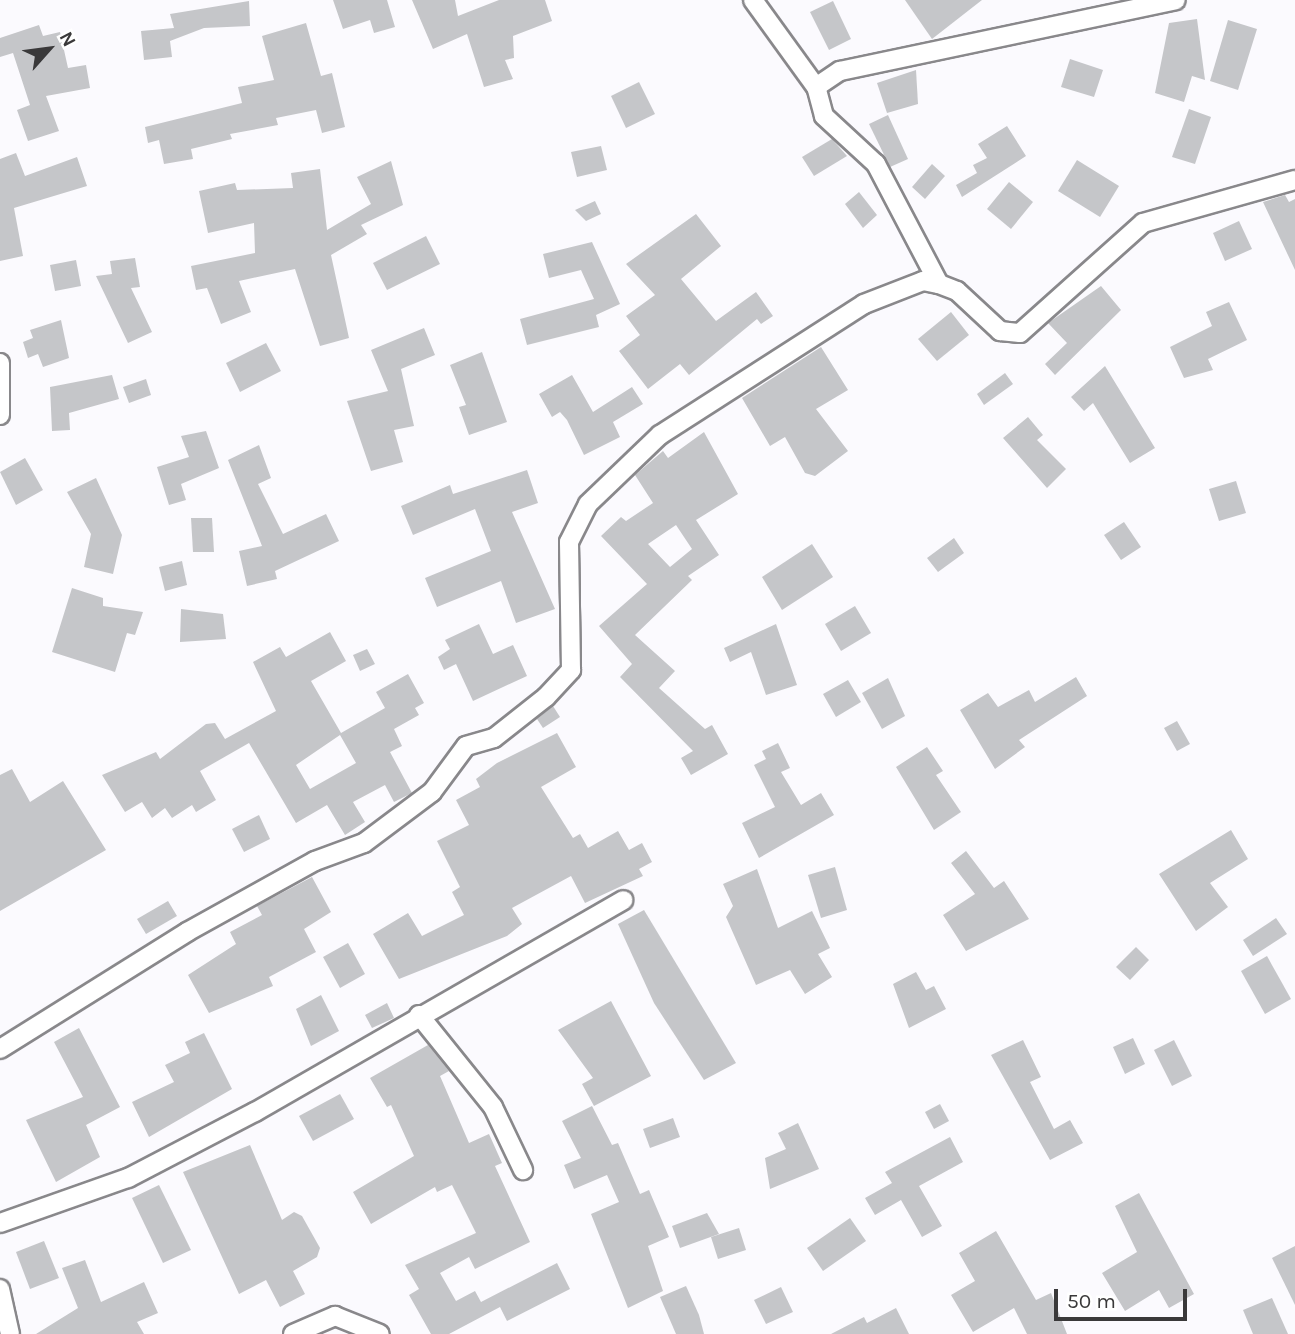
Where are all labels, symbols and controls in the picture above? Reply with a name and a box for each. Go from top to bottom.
north arrow [14,14,84,84]
text: N [55,28,80,50]
scale bar [1057,1274,1190,1318]
text: 50 m [1067,1289,1116,1313]

